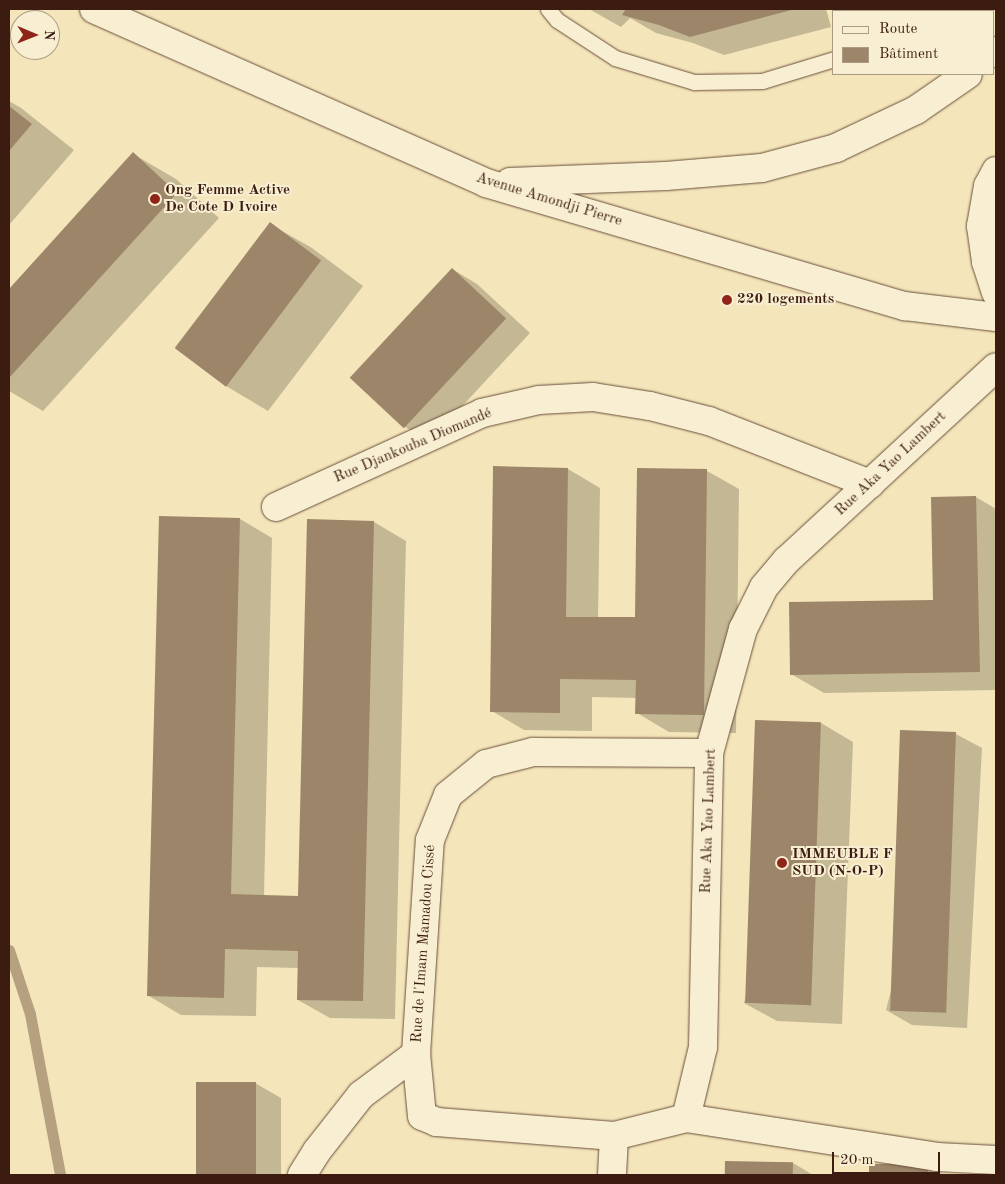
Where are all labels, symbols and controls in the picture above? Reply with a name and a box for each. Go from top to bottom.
north arrow [10,10,60,60]
legend [832,10,995,75]
text: Route [879,22,917,37]
text: N [42,30,56,41]
text: Bâtiment [879,47,938,62]
street label: Avenue Amondji Pierre [474,169,624,231]
place label: Ong Femme Active De Cote D Ivoire [165,181,290,216]
marker: Ong Femme Active De Cote D Ivoire [149,193,161,205]
place label: 220 logements [737,291,834,309]
marker: 220 logements [721,294,733,306]
street label: Rue Djankouba Diomandé [331,405,495,487]
street label: Rue Aka Yao Lambert [832,408,950,520]
street label: Rue Aka Yao Lambert [697,748,721,894]
street label: Rue de l'Imam Mamadou Cissé [408,844,440,1044]
place label: IMMEUBLE F SUD (N-O-P) [792,845,893,880]
marker: IMMEUBLE F SUD (N-O-P) [776,857,788,869]
scale bar [835,1142,942,1174]
text: 20 m [840,1153,874,1168]

